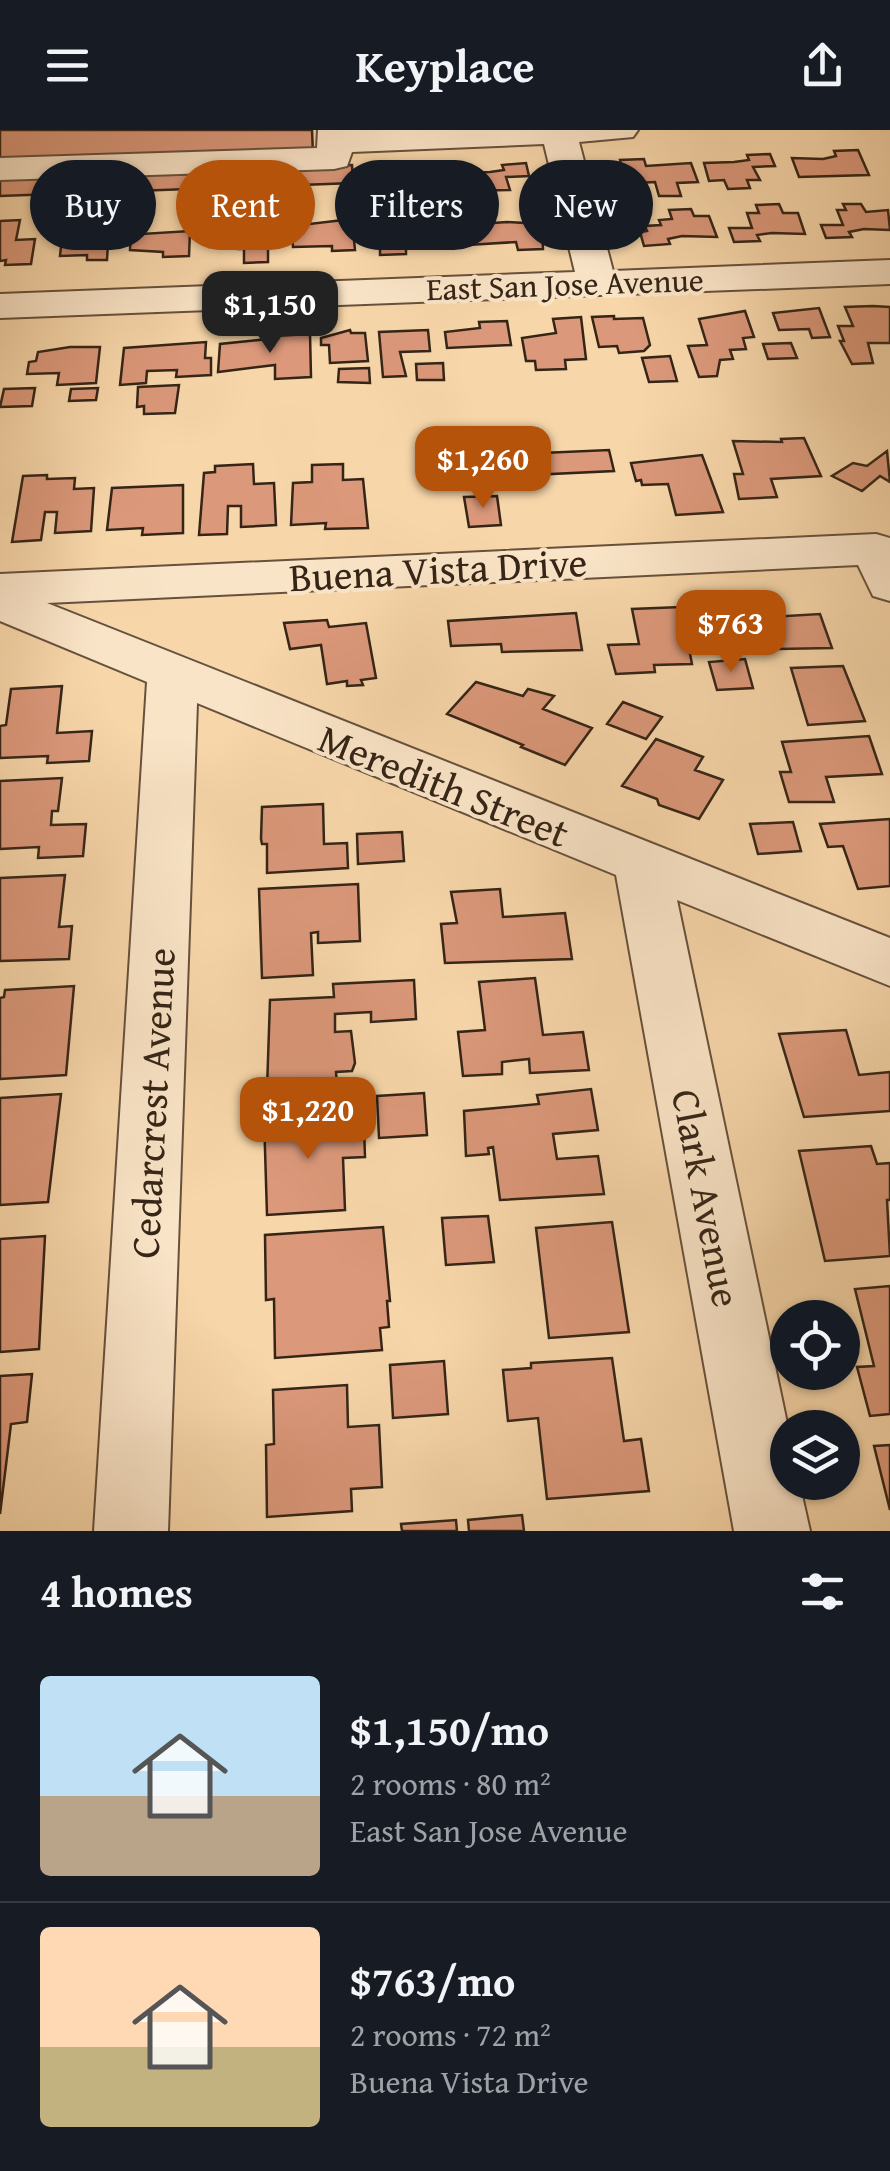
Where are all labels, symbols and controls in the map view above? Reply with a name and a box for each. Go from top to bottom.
text: Keyplace [355,33,535,98]
icon: menu [40,38,95,93]
icon: share [795,38,850,93]
chip: Buy [30,160,156,250]
chip: Rent [176,160,315,250]
chip: Filters [335,160,499,250]
chip: New [519,160,653,250]
street label: East San Jose Avenue [425,256,705,312]
pin: $1,150 [189,271,351,356]
text: $1,150 [224,280,316,327]
pin: $1,260 [402,426,564,511]
text: $1,260 [437,435,529,482]
street label: Buena Vista Drive [288,532,588,606]
pin: $763 [672,590,790,675]
text: $763 [698,599,764,646]
street label: Meredith Street [310,708,578,862]
street label: Cedarcrest Avenue [114,946,190,1260]
pin: $1,220 [227,1077,389,1162]
street label: Clark Avenue [657,1084,757,1312]
text: $1,220 [262,1086,354,1133]
map controls [770,1300,860,1500]
button: locate [770,1300,860,1390]
button: layers [770,1410,860,1500]
text: 4 homes [40,1561,193,1622]
icon: filters [795,1564,850,1619]
text: $1,150/mo [350,1699,549,1760]
icon: home [120,1716,240,1836]
text: 2 rooms · 80 m² [350,1760,551,1807]
text: East San Jose Avenue [350,1807,628,1854]
text: $763/mo [350,1950,515,2011]
icon: home [120,1967,240,2087]
text: 2 rooms · 72 m² [350,2011,551,2058]
text: Buena Vista Drive [350,2058,589,2105]

